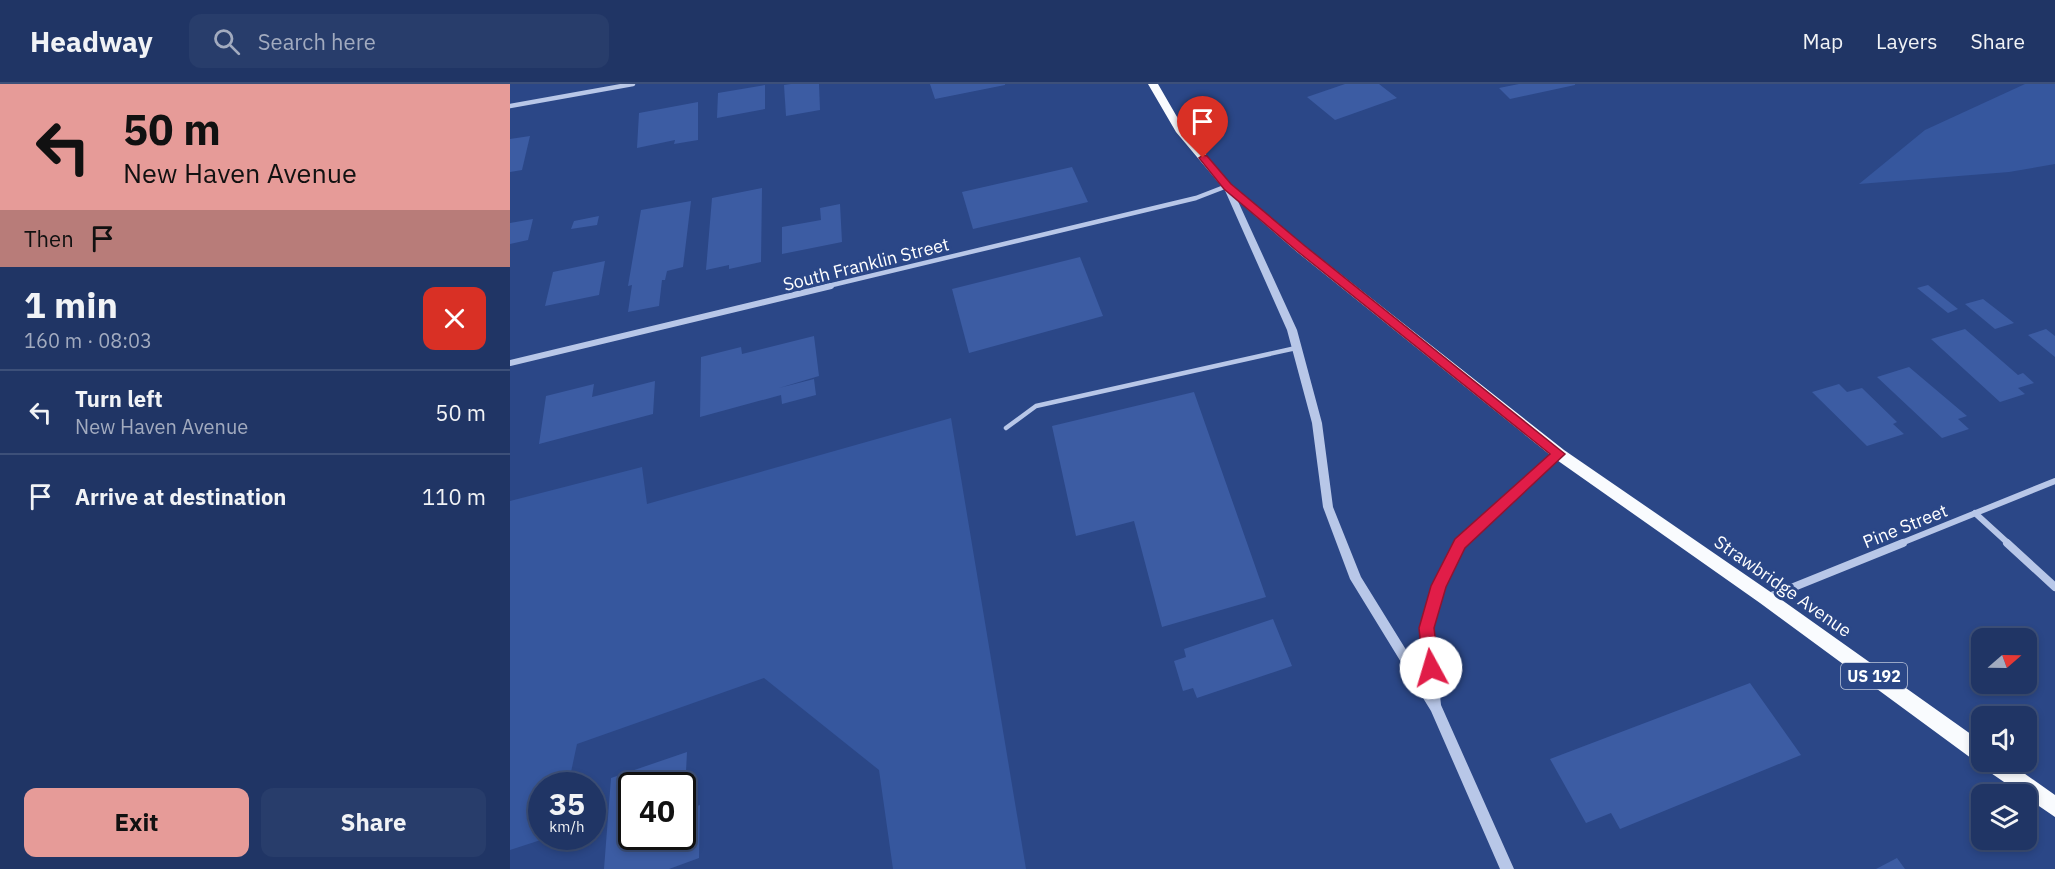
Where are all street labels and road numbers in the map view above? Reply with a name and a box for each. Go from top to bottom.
street label: South Franklin Street [781,232,951,296]
street label: Pine Street [1859,499,1951,553]
street label: Strawbridge Avenue [1710,530,1856,642]
road number: US 192 [1841,663,1907,689]

